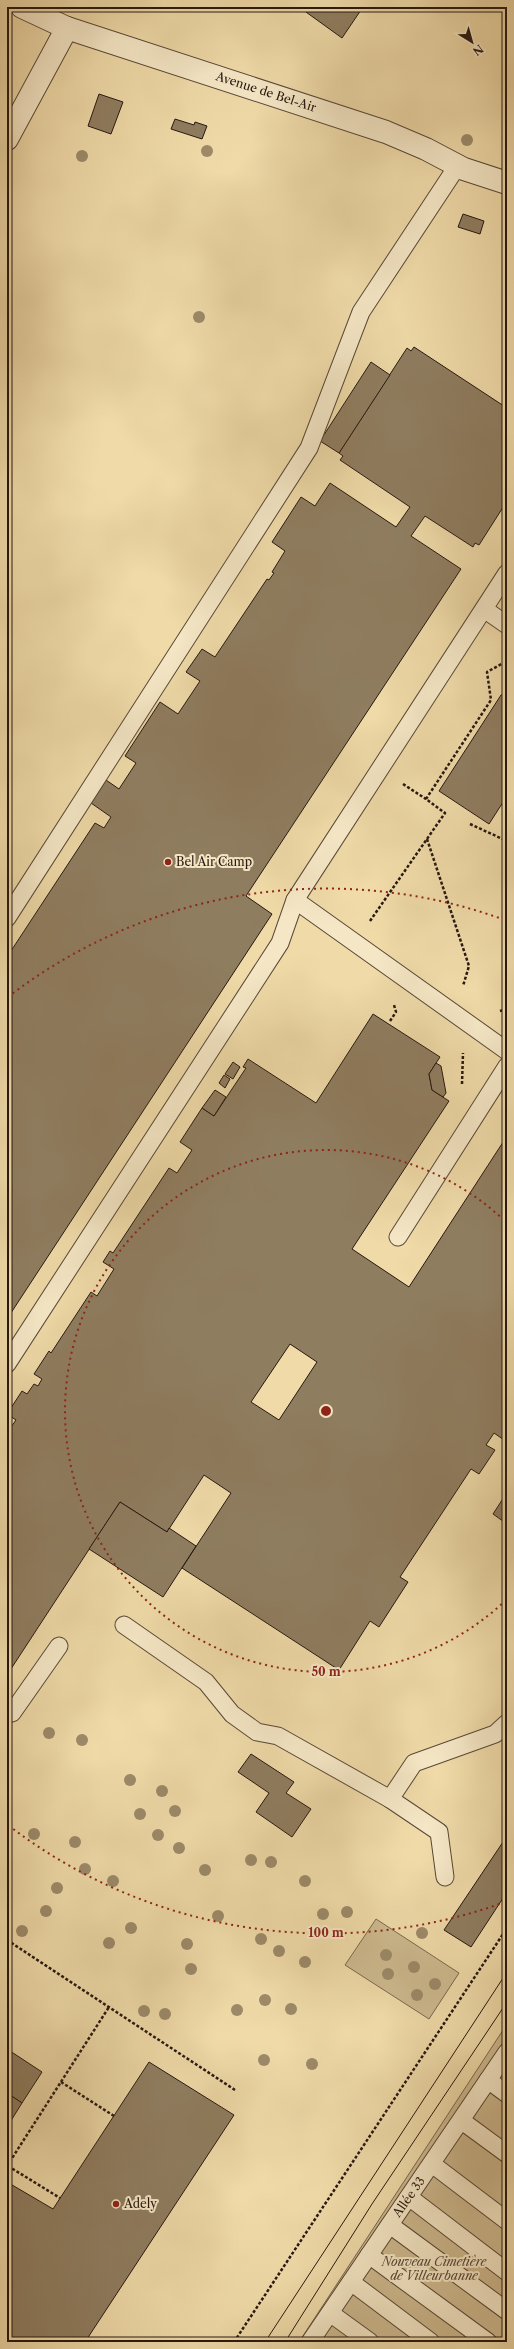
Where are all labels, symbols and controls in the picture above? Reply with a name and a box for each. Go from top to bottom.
north arrow [452,22,492,62]
text: N [470,42,486,59]
street label: Avenue de Bel-Air [213,68,318,115]
place label: Bel Air Camp [176,854,252,869]
marker: Bel Air Camp [163,857,173,867]
centre of rings [319,1404,333,1418]
text: 50 m [311,1664,341,1679]
text: 100 m [308,1925,344,1940]
street label: Allée 33 [389,2174,428,2221]
place label: Adely [123,2196,157,2211]
marker: Adely [111,2199,121,2209]
park label: Nouveau Cimetière de Villeurbanne [381,2254,487,2283]

